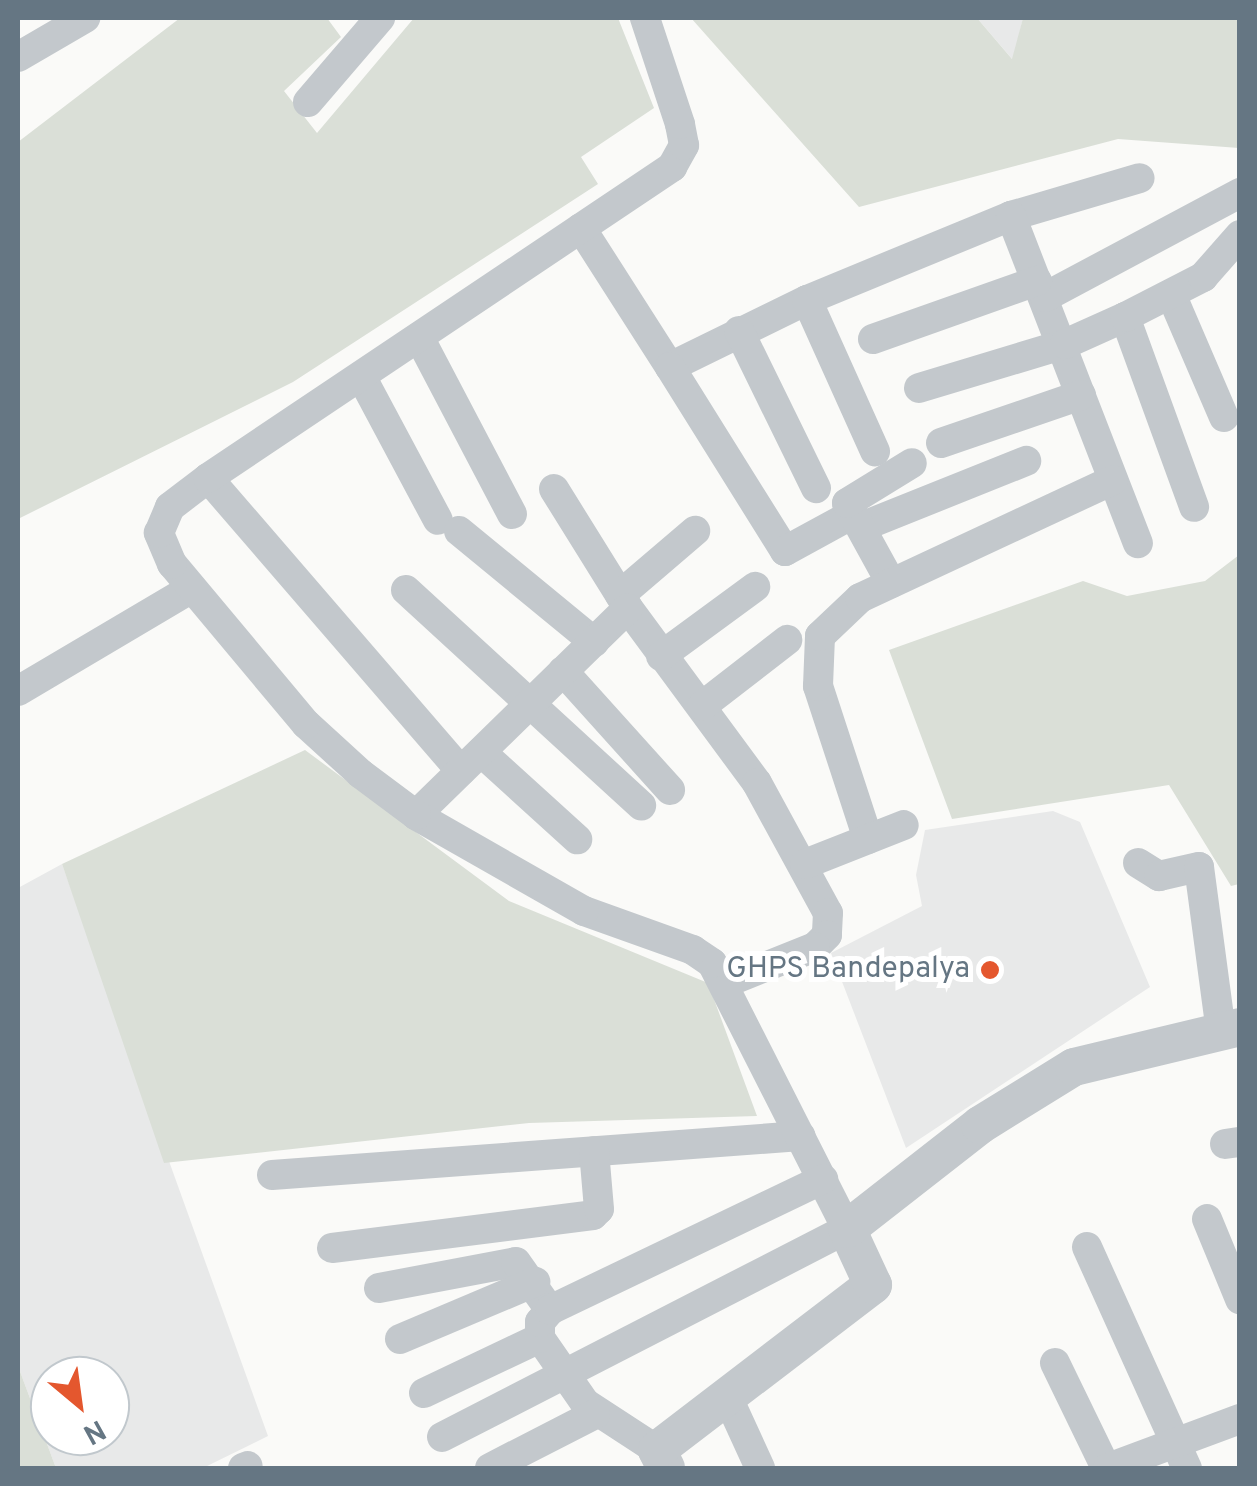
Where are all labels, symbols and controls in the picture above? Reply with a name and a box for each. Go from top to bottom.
place label: GHPS Bandepalya [726,952,970,988]
marker: GHPS Bandepalya [979,959,1001,981]
north arrow [30,1356,130,1456]
text: N [76,1410,111,1451]

